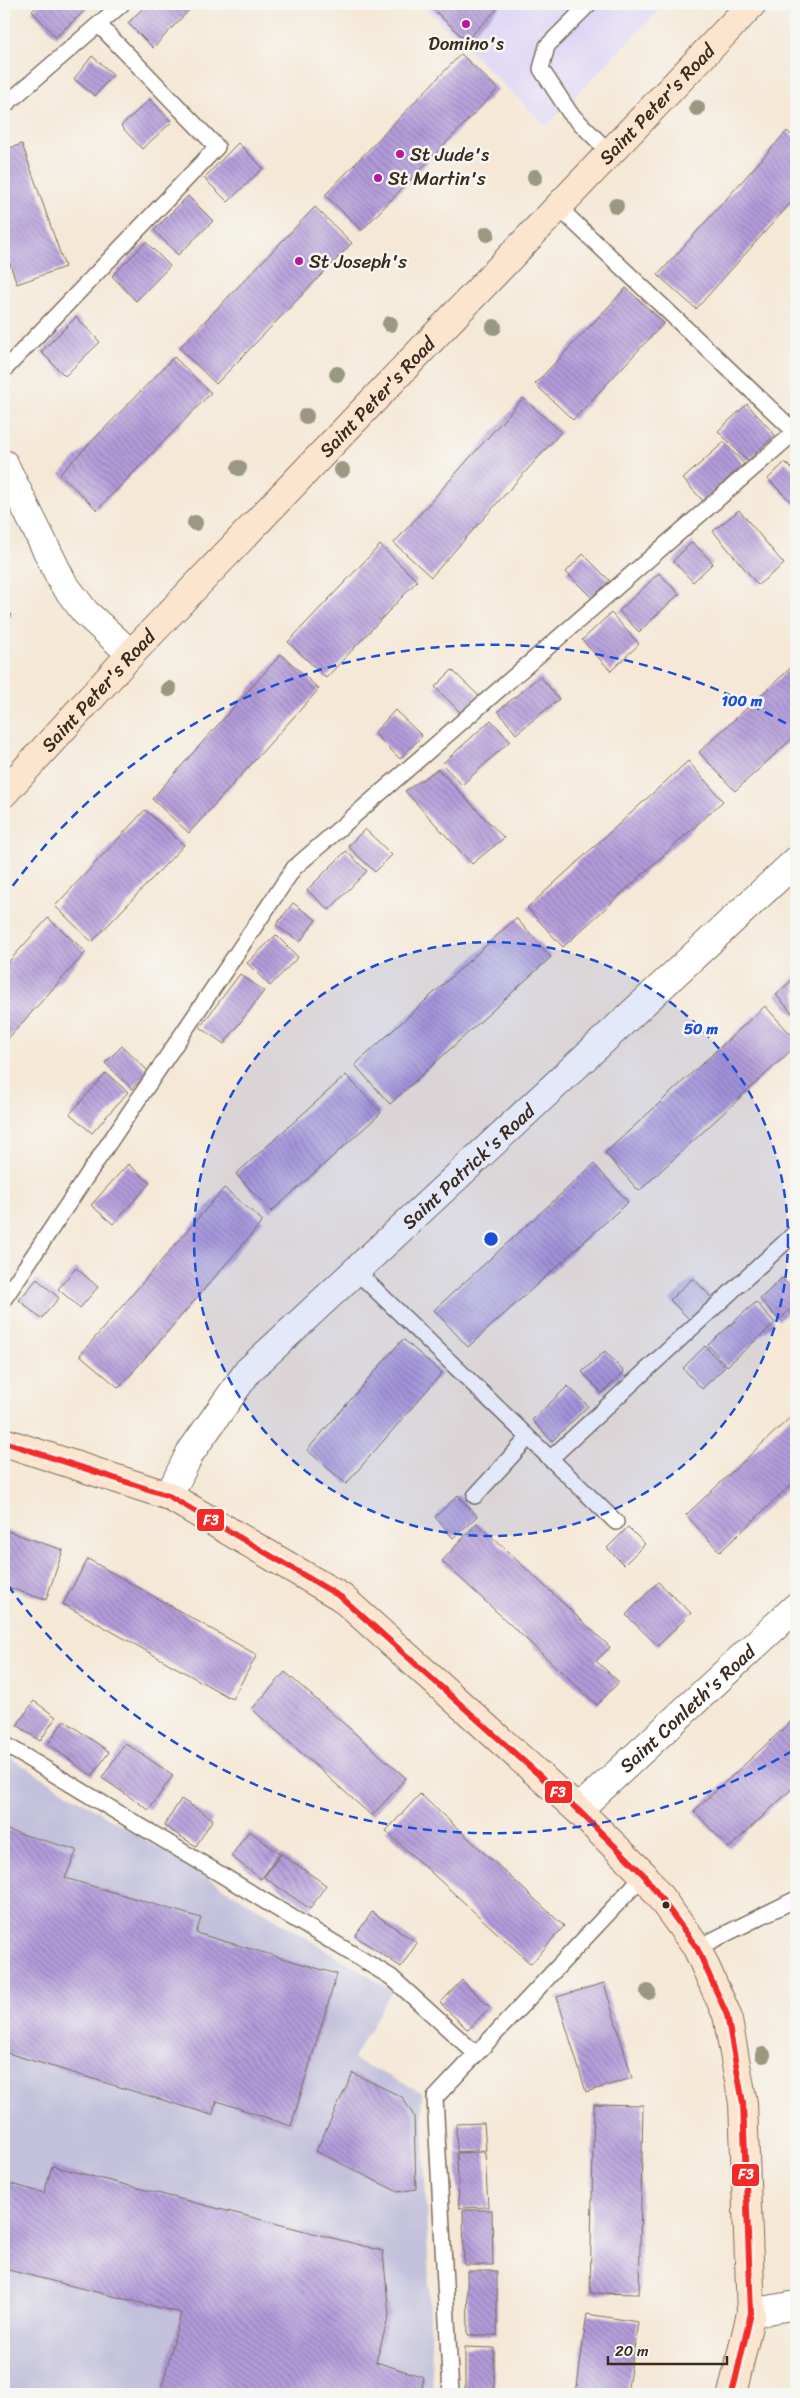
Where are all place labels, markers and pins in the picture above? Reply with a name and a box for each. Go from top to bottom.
marker: Domino's [460,18,472,30]
place label: Domino's [428,27,504,60]
place label: St Jude's [410,138,489,171]
marker: St Jude's [394,148,406,160]
place label: St Martin's [388,162,486,195]
marker: St Martin's [372,172,384,184]
place label: St Joseph's [309,245,407,278]
marker: St Joseph's [293,255,305,267]
centre of rings [482,1230,500,1248]
unlabelled marker [661,1900,671,1910]

